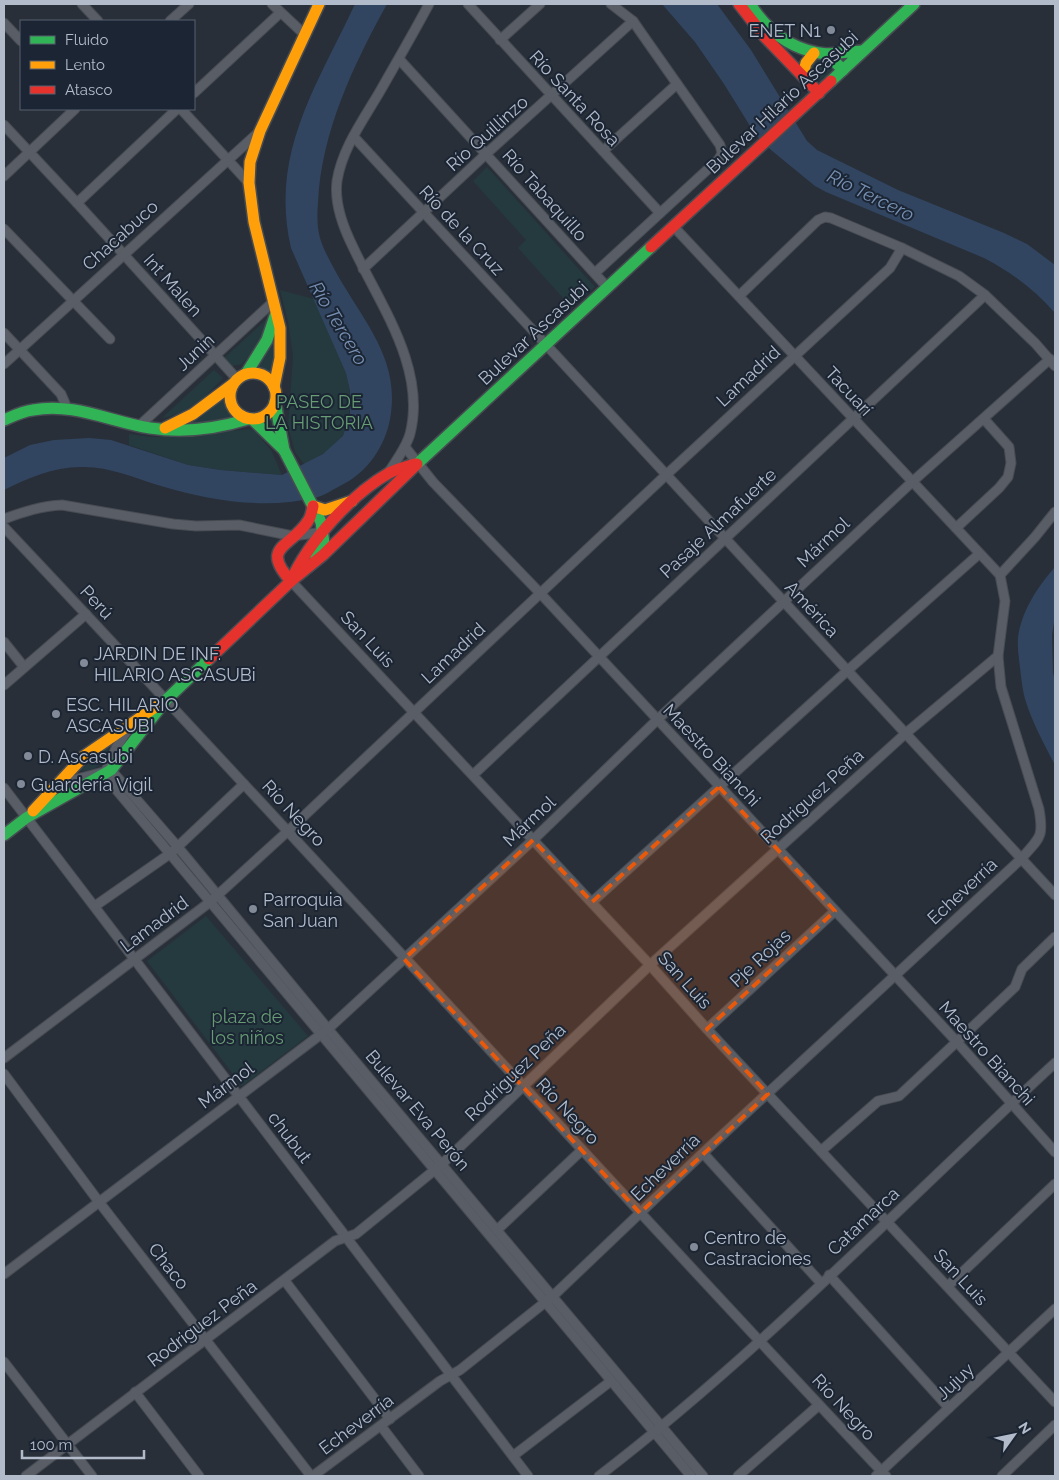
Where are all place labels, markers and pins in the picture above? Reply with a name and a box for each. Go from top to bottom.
place label: ENET N1 [749,20,821,41]
marker: ENET N1 [825,24,837,36]
place label: JARDIN DE INF. HILARIO ASCASUBi [94,643,256,685]
marker: JARDIN DE INF. HILARIO ASCASUBi [78,657,90,669]
place label: ESC. HILARIO ASCASUBI [66,694,178,736]
marker: ESC. HILARIO ASCASUBI [50,708,62,720]
place label: D. Ascasubi [38,746,133,767]
marker: D. Ascasubi [22,750,34,762]
place label: Guardería Vigil [31,774,152,795]
marker: Guardería Vigil [15,778,27,790]
place label: Parroquia San Juan [263,889,343,931]
marker: Parroquia San Juan [247,903,259,915]
place label: Centro de Castraciones [704,1227,812,1269]
marker: Centro de Castraciones [688,1241,700,1253]

